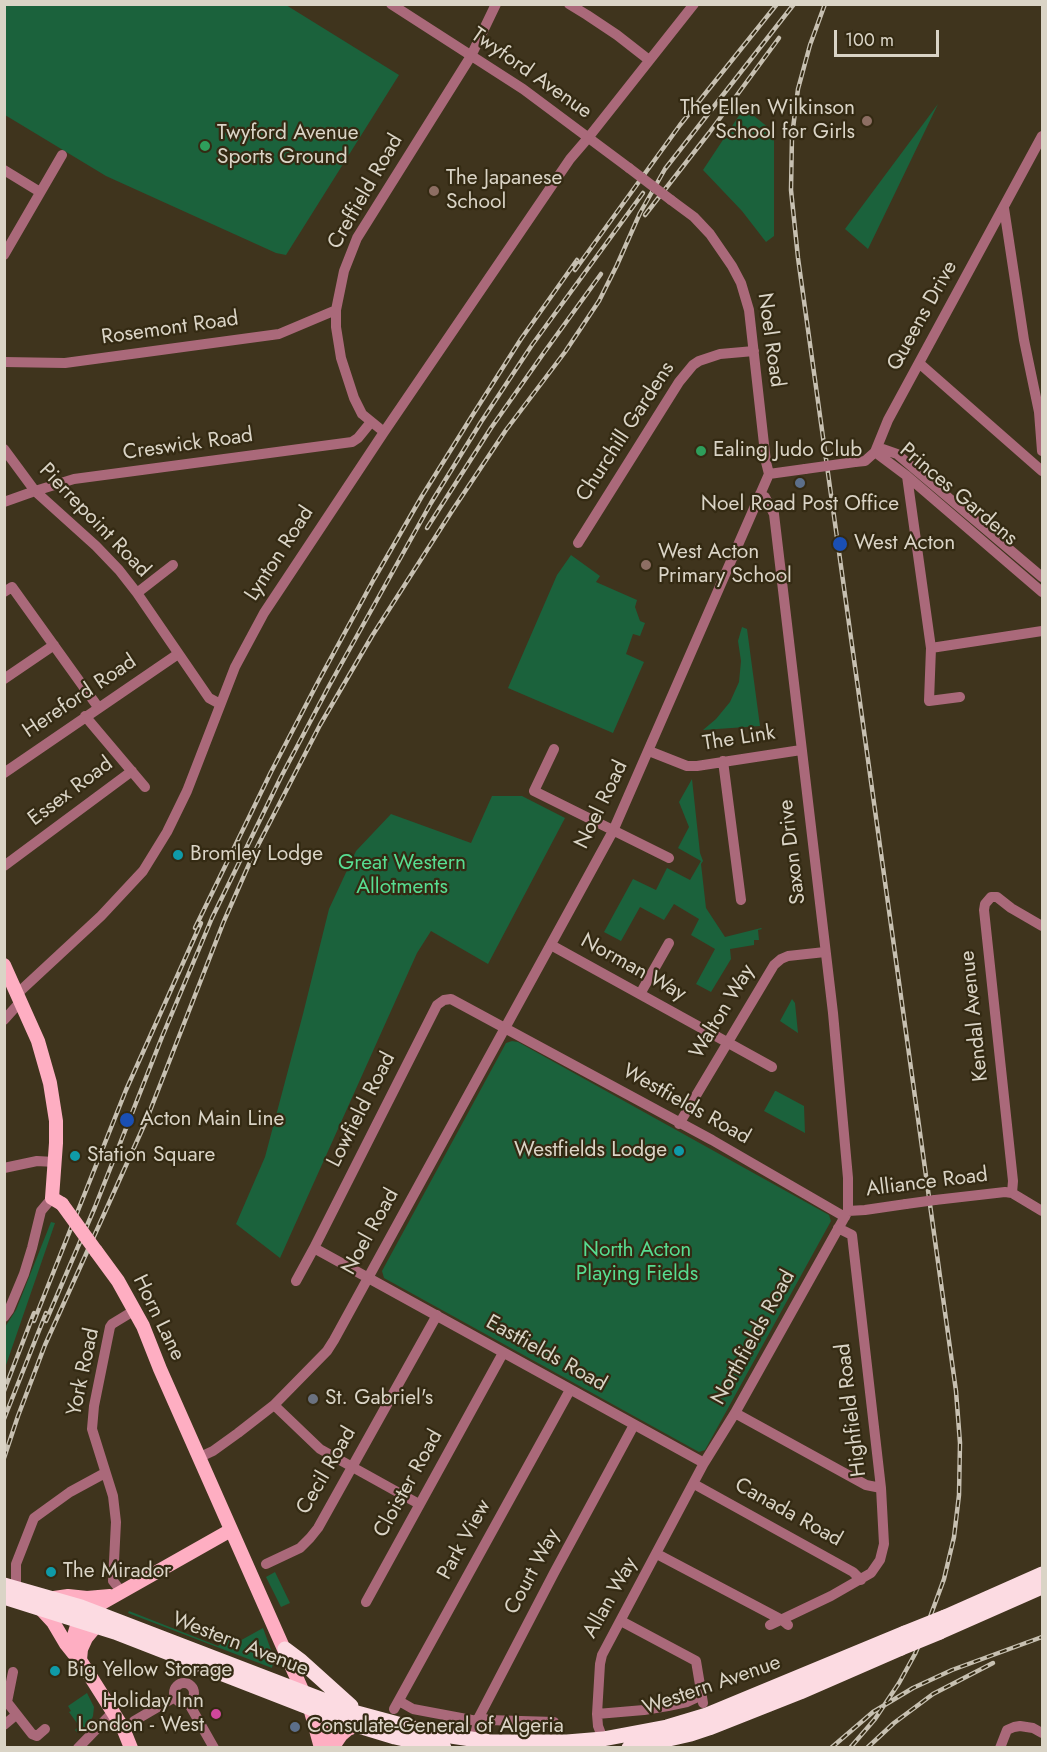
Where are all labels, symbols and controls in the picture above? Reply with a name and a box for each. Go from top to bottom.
scale bar [837,18,942,56]
street label: Twyford Avenue [466,23,596,125]
text: 100 m [845,27,894,53]
place label: The Ellen Wilkinson School for Girls [680,96,855,146]
marker: The Ellen Wilkinson School for Girls [860,114,874,128]
place label: Twyford Avenue Sports Ground [217,121,359,171]
street label: Creffield Road [323,130,409,254]
marker: Twyford Avenue Sports Ground [198,139,212,153]
place label: The Japanese School [446,166,562,216]
marker: The Japanese School [427,184,441,198]
street label: Queens Drive [882,257,964,375]
street label: Noel Road [751,291,789,389]
street label: Rosemont Road [100,307,240,351]
street label: Churchill Gardens [571,357,681,507]
street label: Creswick Road [121,423,255,467]
place label: Ealing Judo Club [713,438,862,464]
street label: Princes Gardens [894,438,1022,552]
marker: Ealing Judo Club [694,444,708,458]
street label: Pierrepoint Road [33,459,155,583]
marker: Noel Road Post Office [793,476,807,490]
place label: Noel Road Post Office [701,492,899,518]
street label: Lynton Road [240,502,320,606]
place label: West Acton [854,531,955,557]
marker: West Acton [831,535,849,553]
place label: West Acton Primary School [658,540,792,590]
marker: West Acton Primary School [639,558,653,572]
street label: Hereford Road [18,650,142,744]
street label: The Link [701,721,777,757]
street label: Essex Road [24,752,118,832]
street label: Noel Road [570,757,634,853]
street label: Saxon Drive [774,798,812,906]
place label: Bromley Lodge [190,842,323,868]
marker: Bromley Lodge [171,848,185,862]
park label: Great Western Allotments [338,851,466,901]
street label: Norman Way [576,929,690,1007]
street label: Kendal Avenue [956,949,994,1083]
street label: Walton Way [685,960,761,1064]
street label: Lowfield Road [322,1048,402,1172]
street label: Westfields Road [618,1059,754,1151]
place label: Acton Main Line [140,1107,284,1133]
marker: Acton Main Line [118,1111,136,1129]
place label: Westfields Lodge [514,1138,667,1164]
place label: Station Square [87,1143,215,1169]
marker: Westfields Lodge [672,1144,686,1158]
marker: Station Square [68,1149,82,1163]
street label: Alliance Road [865,1163,989,1203]
street label: Noel Road [337,1184,405,1280]
park label: North Acton Playing Fields [576,1238,698,1288]
street label: Northfields Road [707,1266,801,1410]
street label: Horn Lane [126,1271,190,1365]
street label: Eastfields Road [481,1310,611,1398]
street label: York Road [62,1326,106,1418]
street label: Highfield Road [831,1342,873,1478]
place label: St. Gabriel's [325,1386,433,1412]
marker: St. Gabriel's [306,1392,320,1406]
street label: Cecil Road [292,1423,362,1519]
street label: Cloister Road [369,1426,449,1542]
street label: Canada Road [730,1473,846,1553]
street label: Park View [433,1495,497,1585]
street label: Court Way [500,1525,566,1619]
street label: Allan Way [578,1553,644,1643]
place label: The Mirador [63,1559,171,1585]
marker: The Mirador [44,1565,58,1579]
street label: Western Avenue [168,1607,312,1683]
street label: Western Avenue [640,1651,784,1721]
place label: Big Yellow Storage [67,1658,232,1684]
marker: Big Yellow Storage [48,1664,62,1678]
place label: Holiday Inn London - West [77,1689,204,1739]
marker: Holiday Inn London - West [209,1707,223,1721]
place label: Consulate-General of Algeria [307,1714,564,1740]
marker: Consulate-General of Algeria [288,1720,302,1734]

